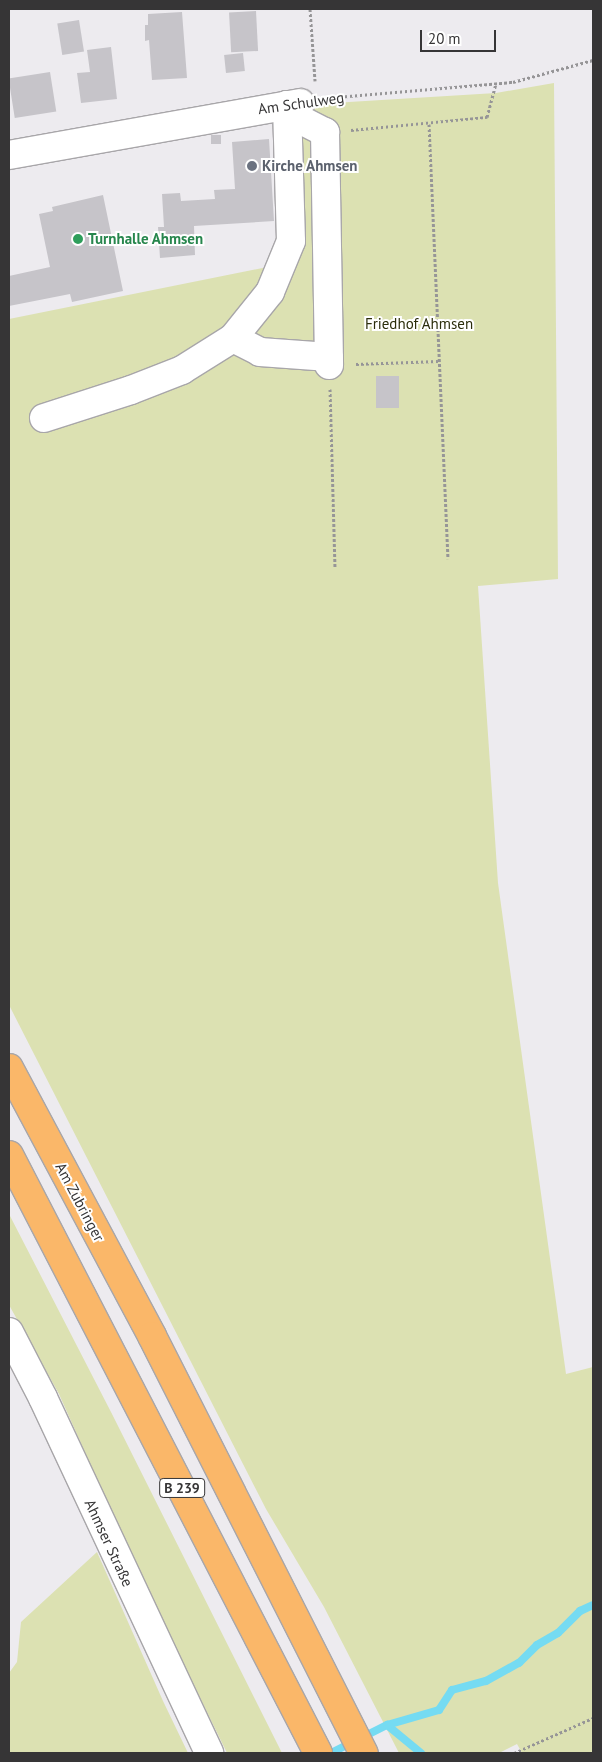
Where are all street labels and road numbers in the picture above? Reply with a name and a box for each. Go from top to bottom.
street label: Am Schulweg [257,88,345,118]
street label: Am Zubringer [52,1159,108,1245]
road number: B 239 [158,1476,206,1500]
street label: Ahmser Straße [81,1496,137,1590]

